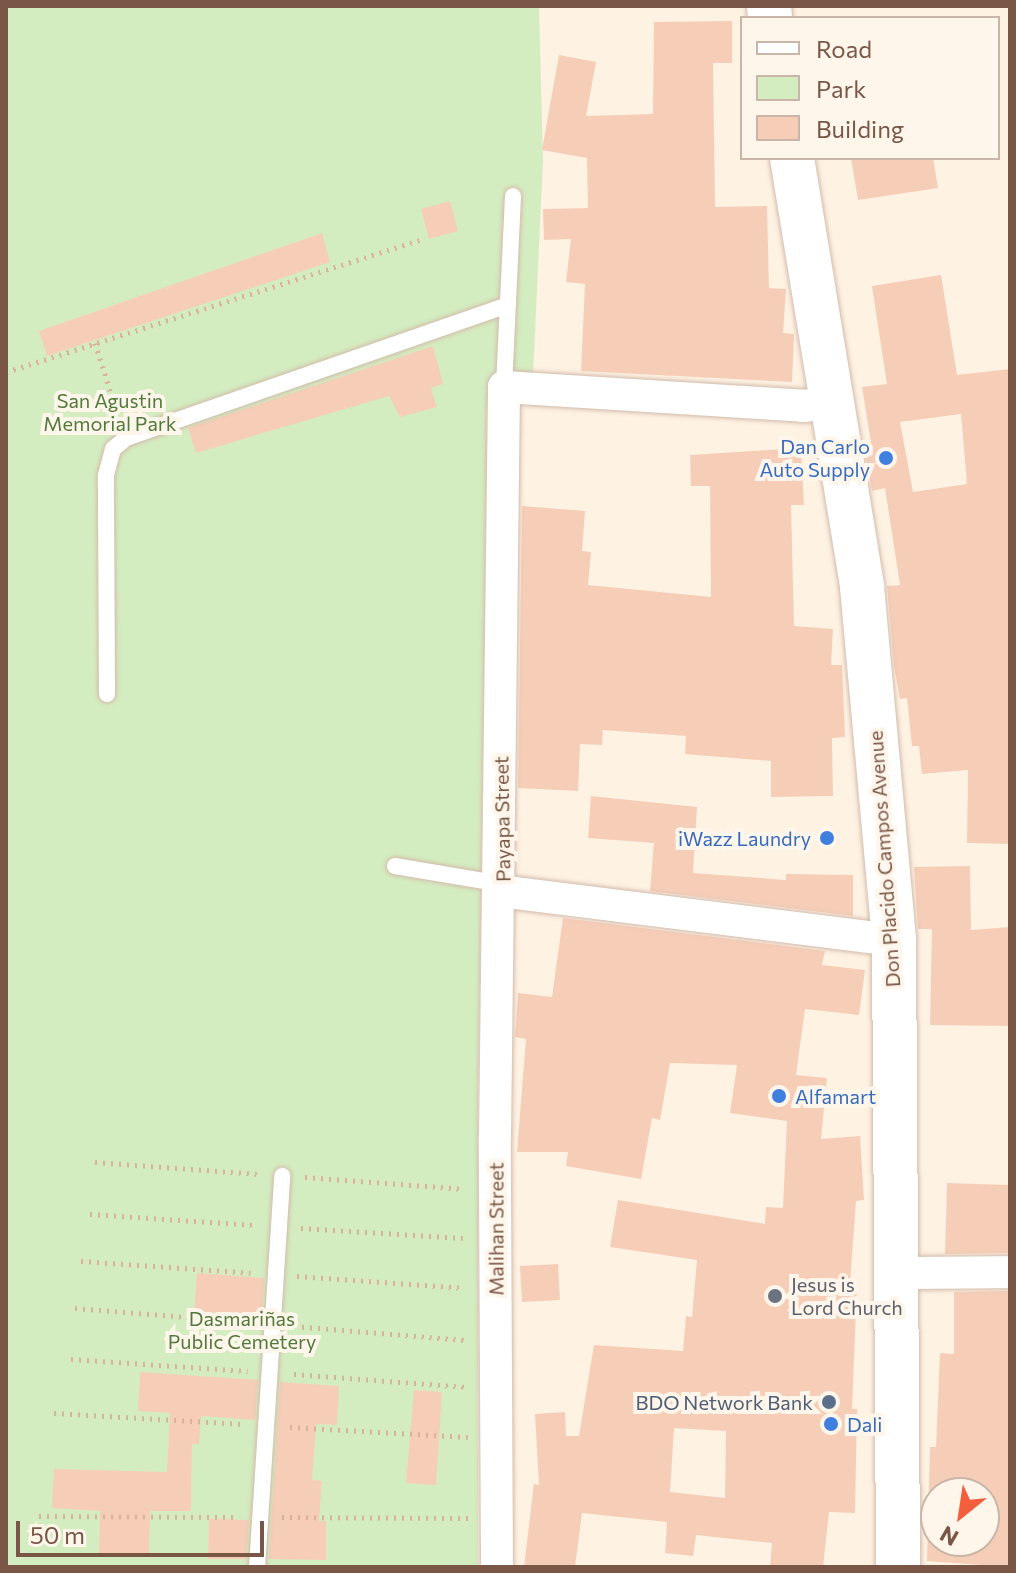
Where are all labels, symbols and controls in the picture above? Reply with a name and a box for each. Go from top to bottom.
legend [740,16,1000,160]
text: Road [816,34,872,63]
text: Park [816,74,866,103]
text: Building [816,114,904,143]
park label: San Agustin Memorial Park [43,389,177,436]
place label: Dan Carlo Auto Supply [759,434,870,481]
marker: Dan Carlo Auto Supply [877,449,895,467]
street label: Don Placido Campos Avenue [863,730,905,988]
street label: Payapa Street [489,756,515,882]
place label: iWazz Laundry [678,826,811,850]
marker: iWazz Laundry [818,829,836,847]
place label: Alfamart [795,1084,876,1108]
marker: Alfamart [770,1087,788,1105]
street label: Malihan Street [484,1162,508,1296]
place label: Jesus is Lord Church [791,1272,903,1319]
marker: Jesus is Lord Church [766,1287,784,1305]
park label: Dasmariñas Public Cemetery [168,1306,316,1353]
place label: BDO Network Bank [636,1390,813,1414]
marker: BDO Network Bank [820,1393,838,1411]
place label: Dali [847,1412,882,1436]
marker: Dali [822,1415,840,1433]
north arrow [920,1477,1000,1557]
scale bar [20,1505,268,1555]
text: 50 m [30,1520,85,1549]
text: N [935,1521,963,1552]

